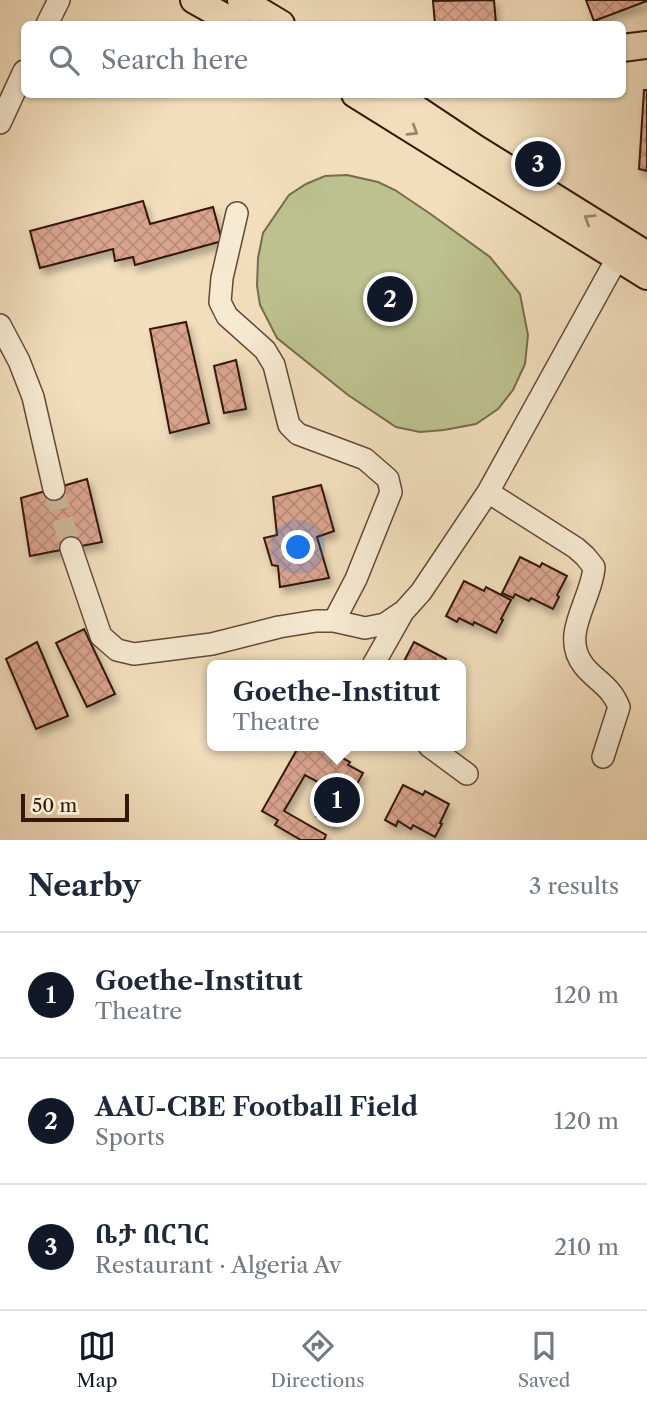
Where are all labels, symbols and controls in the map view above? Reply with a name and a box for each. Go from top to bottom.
search box [21,21,626,98]
icon: search [45,41,83,79]
text: Search here [101,44,248,76]
one-way arrow [405,123,418,136]
pin: 3 [515,138,561,190]
one-way arrow [584,215,597,228]
pin: 2 [367,273,413,325]
your location [281,530,315,564]
popup [207,660,466,751]
text: Goethe-Institut [233,676,440,708]
text: Theatre [233,708,320,736]
pin: 1 [314,774,360,826]
scale bar [21,791,130,823]
text: 50 m [32,794,77,817]
text: Nearby [28,867,141,904]
text: 3 results [529,872,619,900]
text: Goethe-Institut [95,965,303,997]
text: 1 [46,981,56,1009]
text: 120 m [554,981,619,1009]
text: Theatre [95,997,182,1025]
text: AAU-CBE Football Field [95,1091,418,1123]
text: 2 [44,1107,58,1135]
text: 120 m [554,1107,619,1135]
text: Sports [95,1123,165,1151]
text: ቤታ በርገር [95,1218,209,1250]
text: 3 [45,1233,58,1261]
text: 210 m [554,1233,619,1261]
text: Restaurant · Algeria Av [95,1251,342,1279]
tab: Map [77,1327,117,1392]
tab: Directions [271,1327,364,1392]
tab: Saved [518,1327,570,1392]

